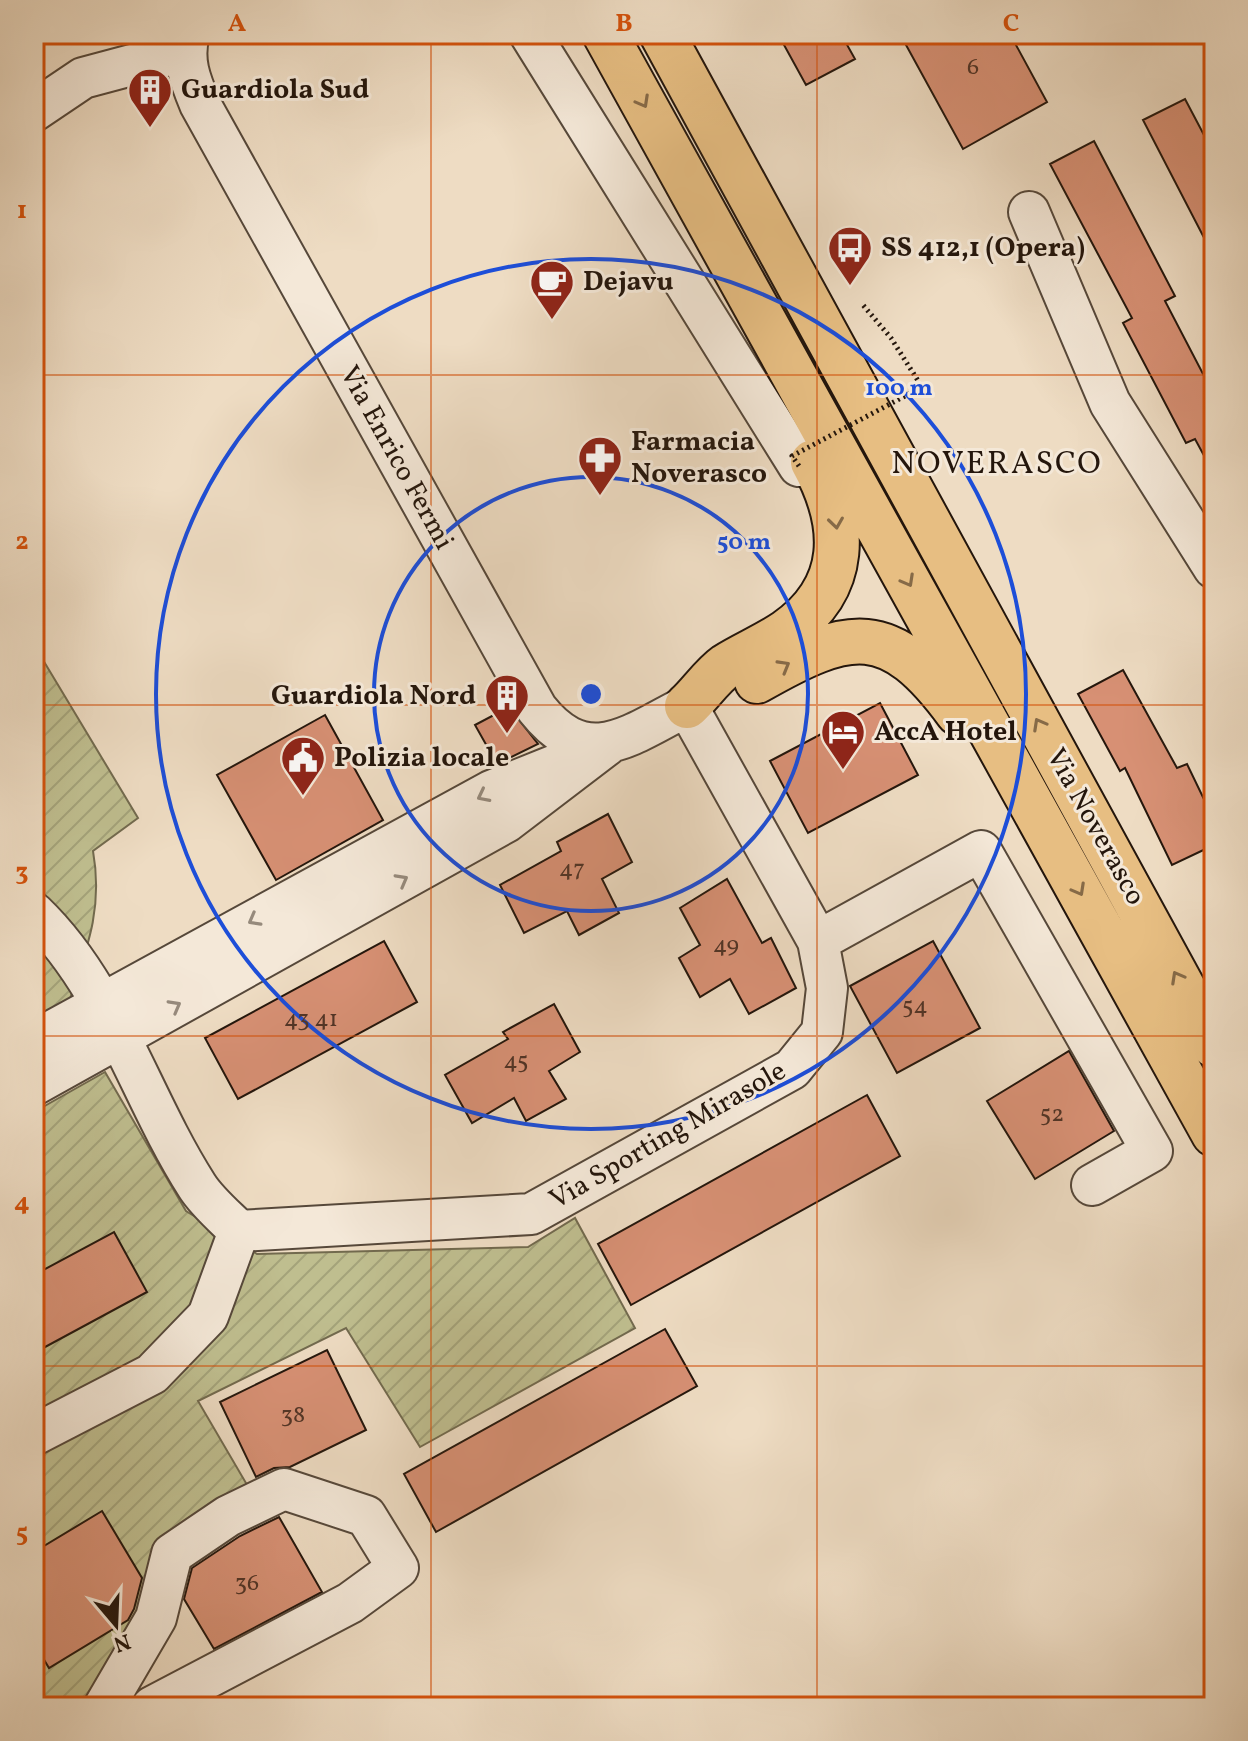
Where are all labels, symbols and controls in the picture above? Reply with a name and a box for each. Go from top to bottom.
text: A [228,6,247,42]
text: B [615,6,633,42]
text: C [1003,6,1019,42]
house number: 6 [967,51,979,85]
building icon: Guardiola Sud [126,66,174,129]
place label: Guardiola Sud [181,71,369,110]
one-way arrow [633,94,648,109]
text: 1 [17,193,27,229]
bus stop icon: SS 412,1 (Opera) [826,224,874,287]
place label: SS 412,1 (Opera) [881,229,1085,268]
cafe icon: Dejavu [528,258,576,321]
place label: Dejavu [583,263,674,302]
street label: Via Enrico Fermi [329,359,463,557]
text: 100 m [865,372,933,406]
place label: Farmacia Noverasco [631,423,767,494]
pharmacy icon: Farmacia Noverasco [576,434,624,497]
district label: NOVERASCO [891,443,1103,487]
one-way arrow [827,516,844,529]
text: 2 [15,524,29,560]
text: 50 m [717,526,771,560]
one-way arrow [898,572,913,587]
one-way arrow [776,660,790,675]
building icon: Guardiola Nord [483,672,531,735]
place label: Guardiola Nord [271,677,476,716]
centre of rings [577,680,605,708]
hotel icon: AccA Hotel [819,708,867,771]
place label: AccA Hotel [874,713,1017,752]
one-way arrow [1033,718,1048,732]
public building icon: Polizia locale [279,734,327,797]
place label: Polizia locale [334,739,509,778]
street label: Via Noverasco [1036,741,1154,913]
one-way arrow [476,786,491,802]
house number: 47 [559,853,585,887]
text: 3 [15,855,29,891]
one-way arrow [394,874,409,889]
one-way arrow [1069,881,1085,896]
one-way arrow [249,910,263,926]
house number: 49 [713,929,739,963]
one-way arrow [1171,971,1187,986]
house number: 54 [902,990,928,1024]
one-way arrow [167,1000,181,1016]
house number: 43 41 [284,1003,338,1037]
house number: 45 [503,1045,529,1079]
street label: Via Sporting Mirasole [543,1052,793,1220]
house number: 52 [1040,1098,1064,1132]
text: 4 [14,1185,30,1221]
house number: 38 [281,1399,305,1433]
text: 5 [16,1516,28,1552]
house number: 36 [235,1567,259,1601]
north arrow [76,1585,156,1665]
text: N [109,1624,134,1659]

